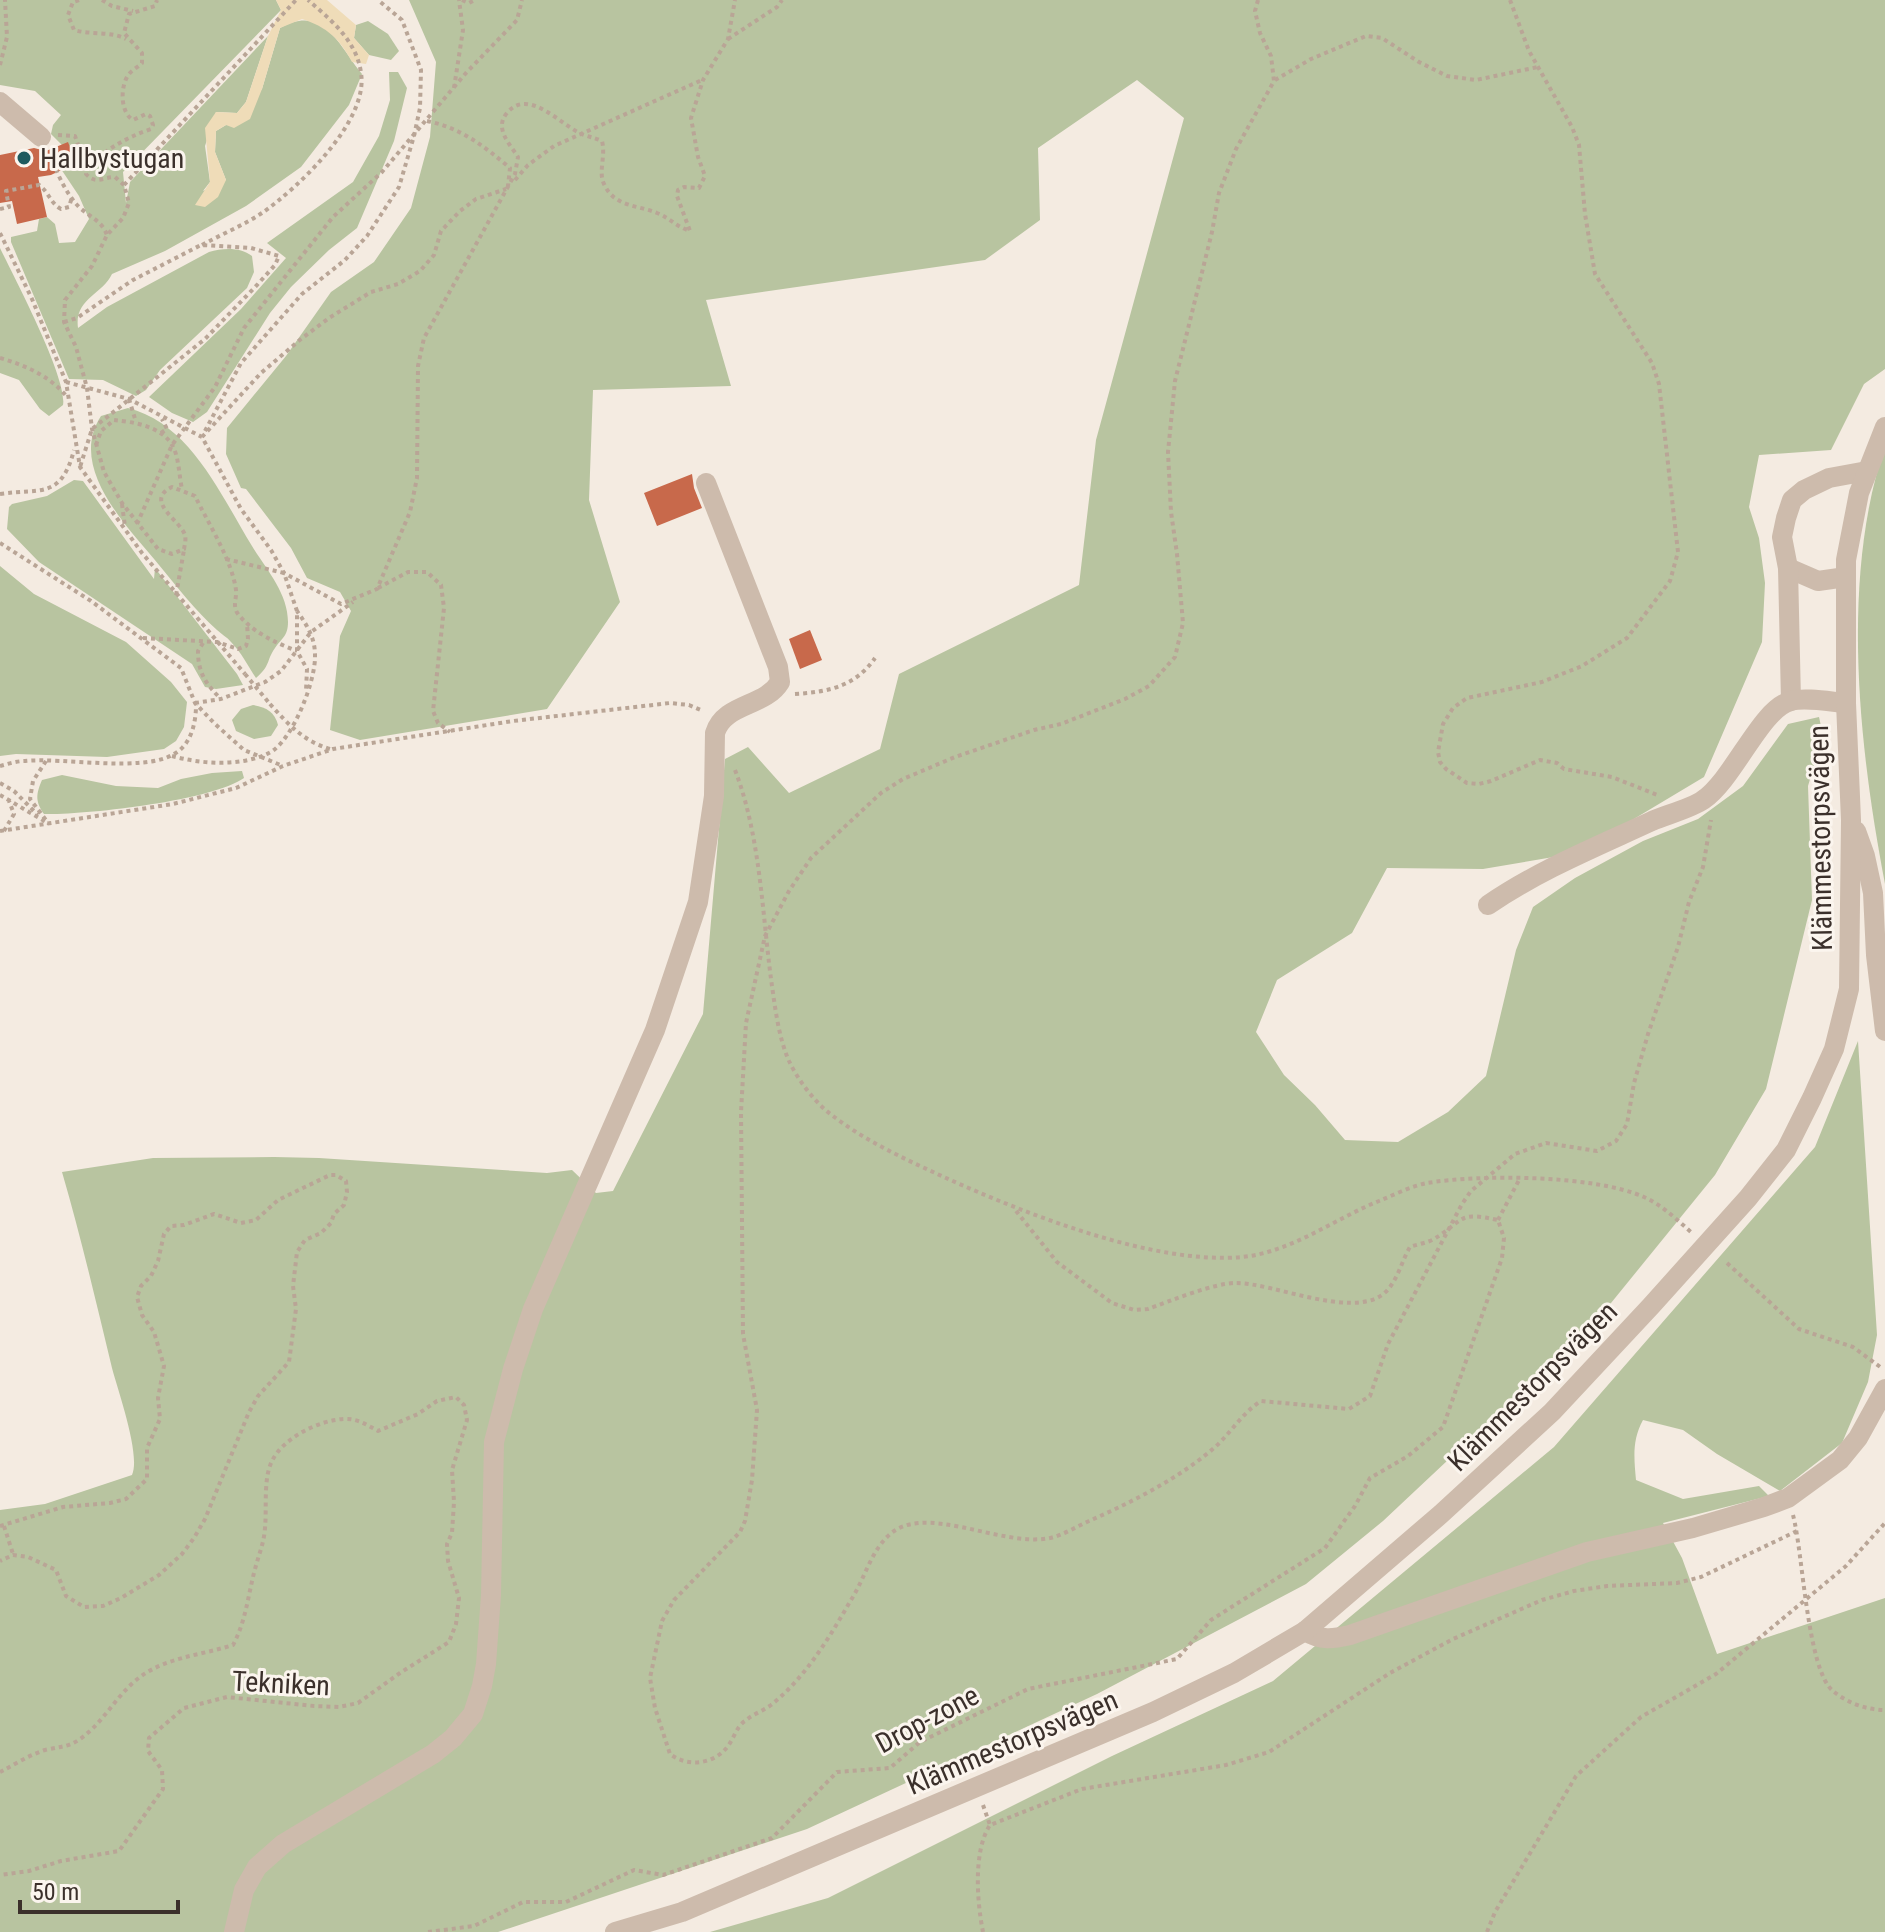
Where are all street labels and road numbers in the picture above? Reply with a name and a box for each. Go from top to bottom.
street label: Klämmestorpsvägen [1802,725,1839,951]
street label: Klämmestorpsvägen [1441,1295,1624,1478]
street label: Tekniken [231,1664,331,1703]
street label: Drop-zone [870,1679,984,1760]
street label: Klämmestorpsvägen [902,1683,1123,1802]

